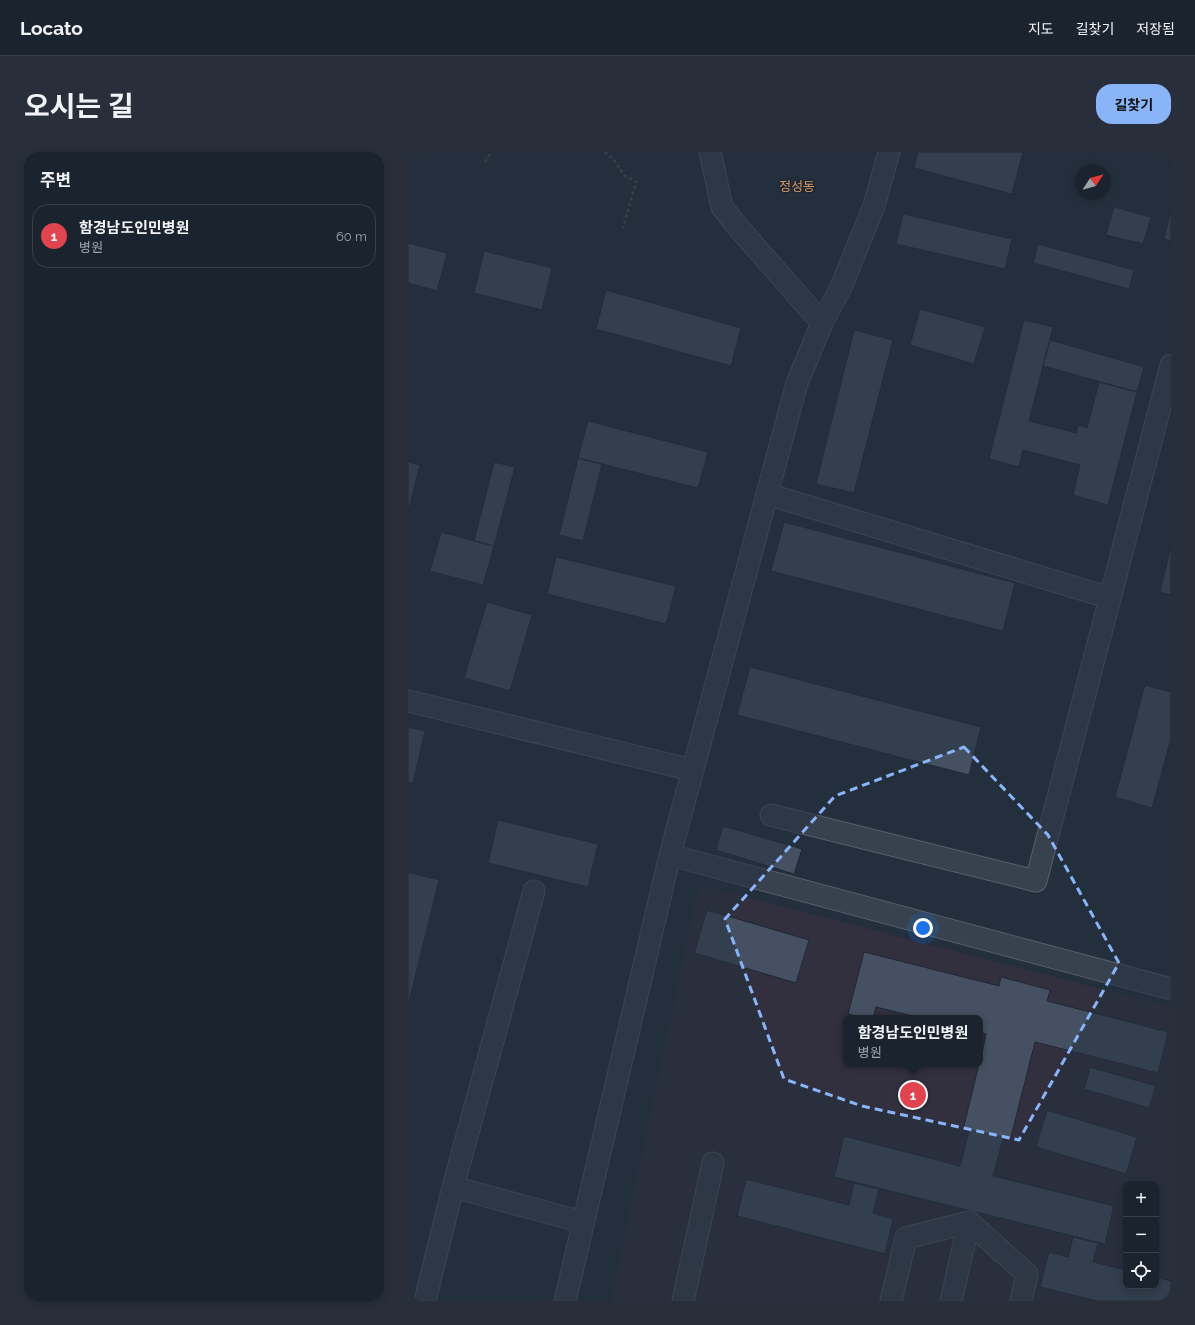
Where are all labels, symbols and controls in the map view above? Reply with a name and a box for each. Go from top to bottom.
text: Locato [20,17,83,39]
text: 지도 [1028,21,1054,37]
text: 길찾기 [1076,21,1114,37]
text: 저장됨 [1136,21,1175,37]
button: 길찾기 [1096,84,1171,124]
text: 오시는 길 [24,90,134,123]
north arrow [1075,164,1111,200]
text: 주변 [40,170,71,190]
district label: 정성동 [779,179,815,194]
text: 함경남도인민병원 [79,219,189,237]
text: 1 [51,229,57,244]
text: 60 m [336,229,367,244]
text: 병원 [79,240,103,255]
your location [913,918,933,938]
popup [843,1015,983,1067]
text: 함경남도인민병원 [858,1024,968,1042]
text: 병원 [858,1045,882,1060]
pin: 1 [900,1080,926,1110]
map controls [1123,1181,1159,1289]
button: + [1123,1181,1159,1217]
button: − [1123,1217,1159,1253]
button: locate [1123,1253,1159,1289]

